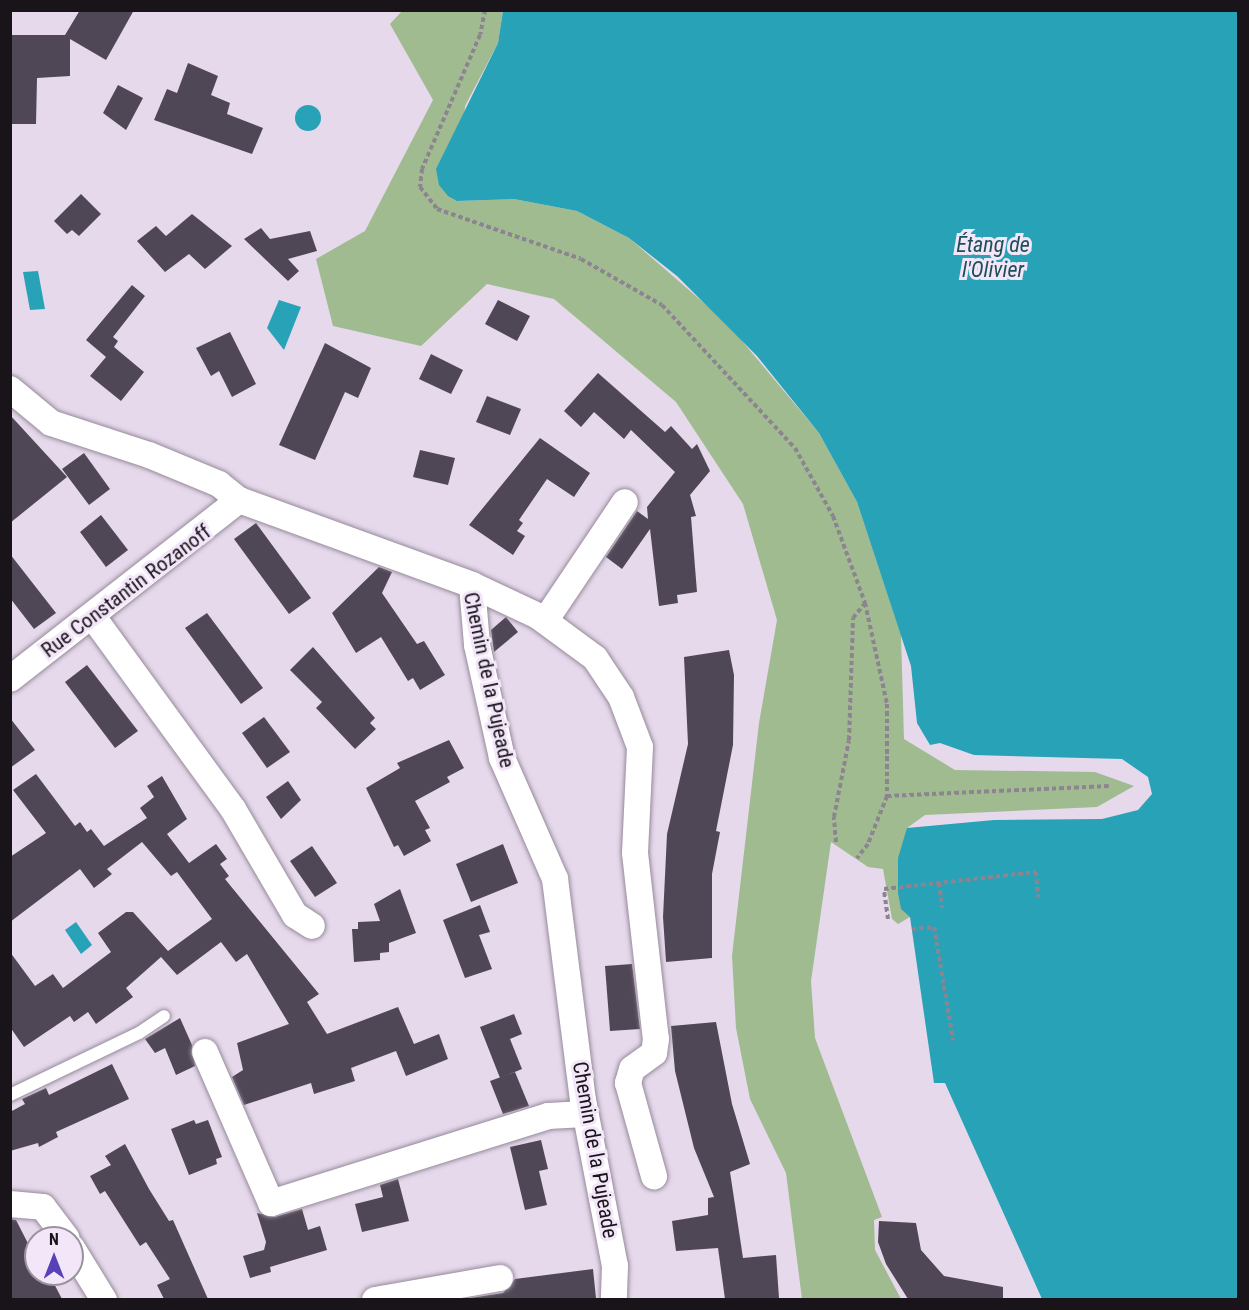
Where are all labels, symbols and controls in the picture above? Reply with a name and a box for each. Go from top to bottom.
water label: Étang de l'Olivier [956,231,1030,282]
street label: Rue Constantin Rozanoff [36,519,216,663]
street label: Chemin de la Pujeade [458,590,520,770]
street label: Chemin de la Pujeade [567,1060,623,1240]
north arrow [24,1226,84,1286]
text: N [49,1230,59,1249]

